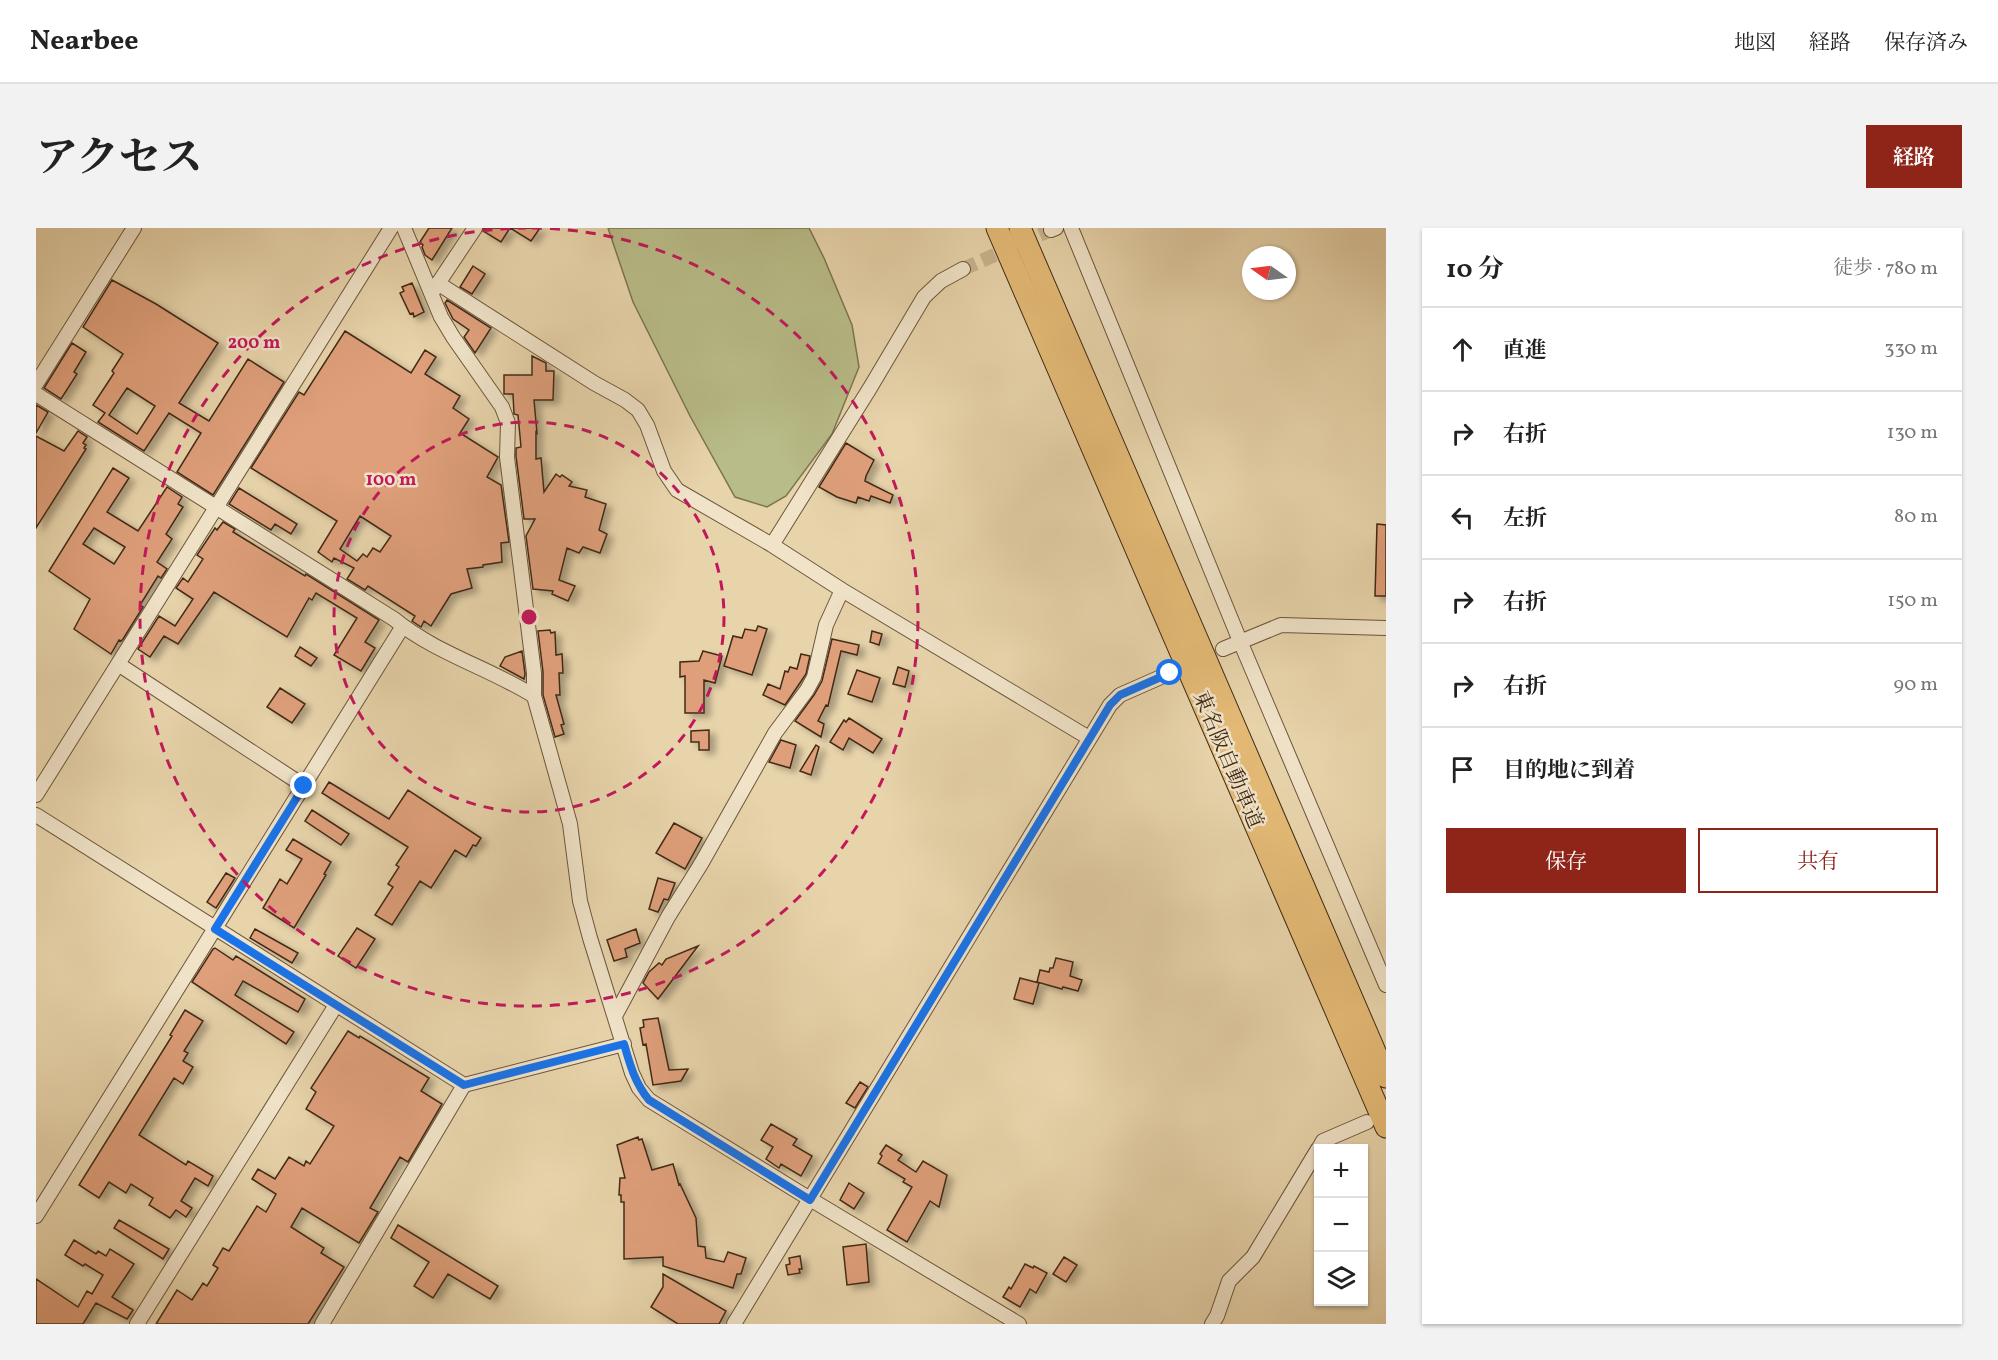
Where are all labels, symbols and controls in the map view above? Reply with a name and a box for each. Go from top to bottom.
text: Nearbee [30,22,139,61]
text: 地図 [1734,29,1776,58]
text: 経路 [1809,29,1851,58]
text: 保存済み [1884,29,1968,58]
button: 経路 [1866,125,1962,188]
text: アクセス [36,131,203,190]
north arrow [1242,246,1296,300]
text: 10 分 [1446,252,1504,288]
text: 徒歩 · 780 m [1833,255,1938,283]
text: 200 m [228,331,280,356]
icon: ahead [1446,333,1479,366]
text: 330 m [1884,335,1938,363]
text: 直進 [1503,336,1547,367]
icon: right [1446,417,1479,450]
text: 130 m [1887,419,1938,447]
text: 右折 [1503,420,1547,451]
text: 100 m [366,468,416,493]
icon: left [1446,501,1479,534]
text: 80 m [1894,503,1938,531]
text: 左折 [1503,504,1547,535]
icon: right [1446,585,1479,618]
text: 150 m [1887,587,1938,615]
text: 右折 [1503,588,1547,619]
centre of rings [519,607,539,627]
route start [1156,659,1182,685]
icon: right [1446,669,1479,702]
text: 90 m [1894,671,1938,699]
text: 右折 [1503,672,1547,703]
street label: 東名阪自動車道 [1185,687,1269,833]
icon: arrive [1446,753,1479,786]
text: 目的地に到着 [1503,756,1635,787]
route end [290,772,316,798]
button: 保存 [1446,828,1686,893]
button: 共有 [1698,828,1938,893]
map controls [1314,1144,1368,1306]
button: + [1314,1144,1368,1198]
button: − [1314,1198,1368,1252]
button: layers [1314,1252,1368,1306]

